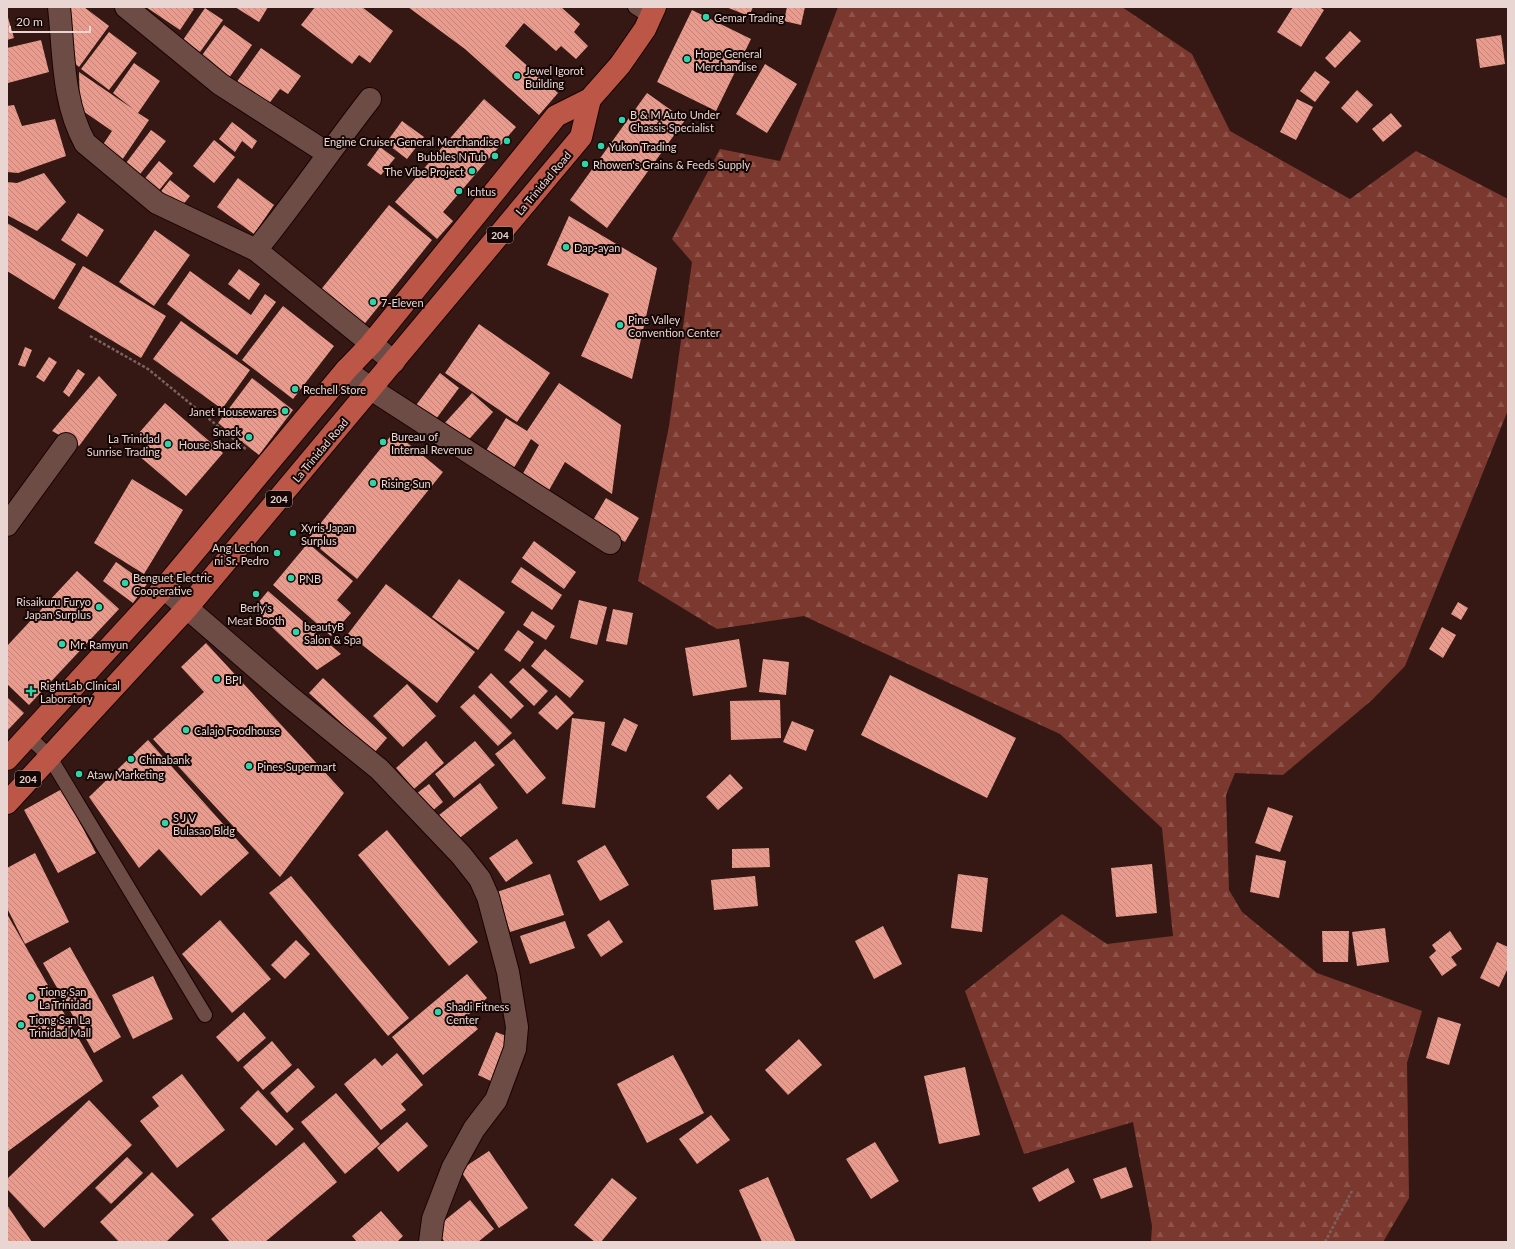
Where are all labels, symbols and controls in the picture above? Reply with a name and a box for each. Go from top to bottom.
scale bar [10,8,90,34]
place label: Gemar Trading [714,11,784,24]
marker: Gemar Trading [701,12,711,22]
text: 20 m [16,14,43,29]
place label: Hope General Merchandise [695,47,762,73]
marker: Hope General Merchandise [682,54,692,64]
place label: Jewel Igorot Building [525,64,584,90]
marker: Jewel Igorot Building [512,71,522,81]
place label: B & M Auto Under Chassis Specialist [630,108,720,134]
marker: B & M Auto Under Chassis Specialist [617,115,627,125]
place label: Engine Cruiser General Merchandise [324,135,499,148]
marker: Engine Cruiser General Merchandise [502,136,512,146]
place label: Yukon Trading [609,140,677,153]
marker: Yukon Trading [596,141,606,151]
street label: La Trinidad Road [513,148,573,218]
place label: Bubbles N Tub [417,150,487,163]
marker: Bubbles N Tub [490,151,500,161]
place label: Rhowen's Grains & Feeds Supply [593,158,751,171]
marker: Rhowen's Grains & Feeds Supply [580,159,590,169]
place label: The Vibe Project [384,165,464,178]
marker: The Vibe Project [467,166,477,176]
place label: Ichtus [467,185,496,198]
marker: Ichtus [454,186,464,196]
road number: 204 [487,227,513,243]
place label: Dap-ayan [574,241,620,254]
marker: Dap-ayan [561,242,571,252]
place label: 7-Eleven [381,296,424,309]
marker: 7-Eleven [368,297,378,307]
place label: Pine Valley Convention Center [628,313,720,339]
marker: Pine Valley Convention Center [615,320,625,330]
place label: Rechell Store [303,383,366,396]
marker: Rechell Store [290,384,300,394]
place label: Janet Housewares [189,405,277,418]
marker: Janet Housewares [280,406,290,416]
street label: La Trinidad Road [290,415,350,485]
place label: Snack House Shack [179,425,241,451]
place label: Bureau of Internal Revenue [391,430,473,456]
place label: La Trinidad Sunrise Trading [87,432,160,458]
marker: Snack House Shack [244,432,254,442]
marker: Bureau of Internal Revenue [378,437,388,447]
marker: La Trinidad Sunrise Trading [163,439,173,449]
place label: Rising Sun [381,477,431,490]
marker: Rising Sun [368,478,378,488]
road number: 204 [266,491,292,507]
place label: Xyris Japan Surplus [301,521,355,547]
marker: Xyris Japan Surplus [288,528,298,538]
place label: Ang Lechon ni Sr. Pedro [212,541,269,567]
marker: Ang Lechon ni Sr. Pedro [272,548,282,558]
place label: Benguet Electric Cooperative [133,571,212,597]
place label: PNB [299,572,321,585]
marker: PNB [286,573,296,583]
marker: Benguet Electric Cooperative [120,578,130,588]
marker: Berly's Meat Booth [251,589,261,599]
place label: Risaikuru Furyo Japan Surplus [16,595,91,621]
place label: Berly's Meat Booth [227,601,285,627]
marker: Risaikuru Furyo Japan Surplus [94,602,104,612]
place label: beautyB Salon & Spa [304,620,361,646]
marker: beautyB Salon & Spa [291,627,301,637]
place label: Mr. Ramyun [70,638,128,651]
marker: Mr. Ramyun [57,639,67,649]
place label: BPI [225,673,242,686]
marker: BPI [212,674,222,684]
place label: RightLab Clinical Laboratory [40,679,120,705]
marker: RightLab Clinical Laboratory [25,685,37,697]
place label: Calajo Foodhouse [194,724,280,737]
marker: Calajo Foodhouse [181,725,191,735]
place label: Chinabank [139,753,190,766]
marker: Chinabank [126,754,136,764]
place label: Pines Supermart [257,760,336,773]
marker: Pines Supermart [244,761,254,771]
place label: Ataw Marketing [87,768,164,781]
marker: Ataw Marketing [74,769,84,779]
road number: 204 [15,771,41,787]
place label: S J V Bulasao Bldg [173,811,235,837]
marker: S J V Bulasao Bldg [160,818,170,828]
place label: Tiong San La Trinidad [39,985,91,1011]
marker: Tiong San La Trinidad [26,992,36,1002]
place label: Shadi Fitness Center [446,1000,510,1026]
marker: Shadi Fitness Center [433,1007,443,1017]
place label: Tiong San La Trinidad Mall [29,1013,91,1039]
marker: Tiong San La Trinidad Mall [16,1020,26,1030]

